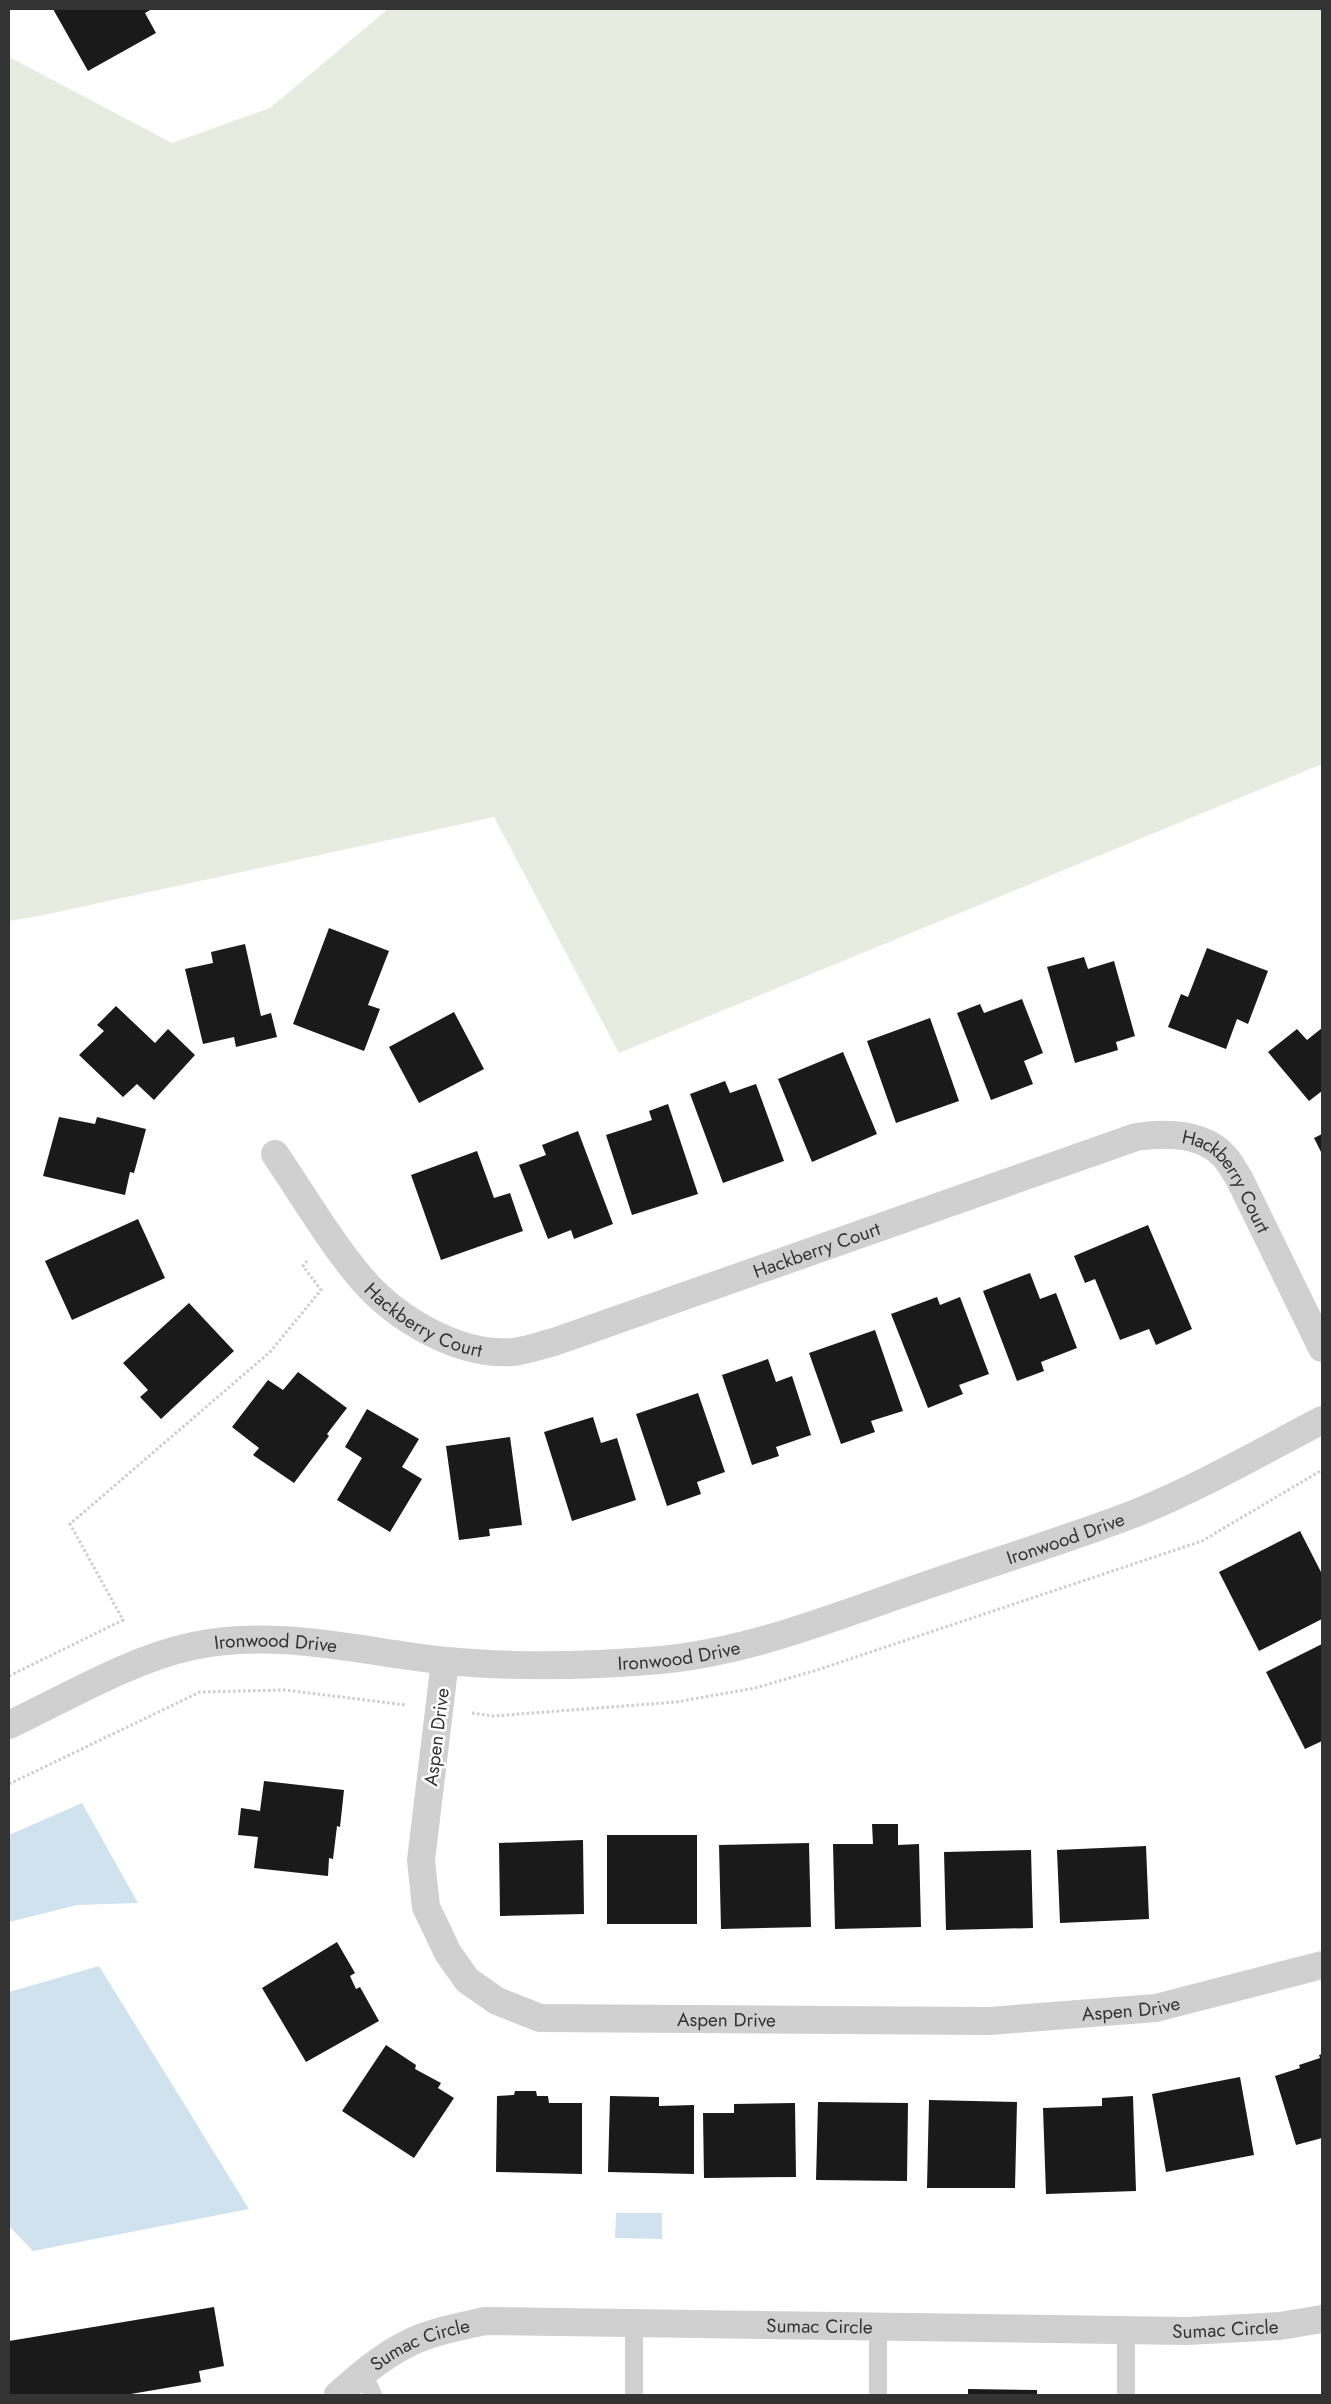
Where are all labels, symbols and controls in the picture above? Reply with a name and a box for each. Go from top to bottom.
street label: Hackberry Court [1180,1123,1277,1238]
street label: Hackberry Court [749,1215,884,1285]
street label: Hackberry Court [358,1277,485,1364]
street label: Ironwood Drive [1003,1506,1129,1571]
street label: Ironwood Drive [213,1626,339,1659]
street label: Ironwood Drive [617,1634,743,1677]
street label: Aspen Drive [417,1686,456,1788]
street label: Aspen Drive [1081,1989,1183,2028]
street label: Aspen Drive [677,2006,776,2034]
street label: Sumac Circle [364,2312,473,2377]
street label: Sumac Circle [766,2312,873,2341]
street label: Sumac Circle [1172,2313,1279,2345]

